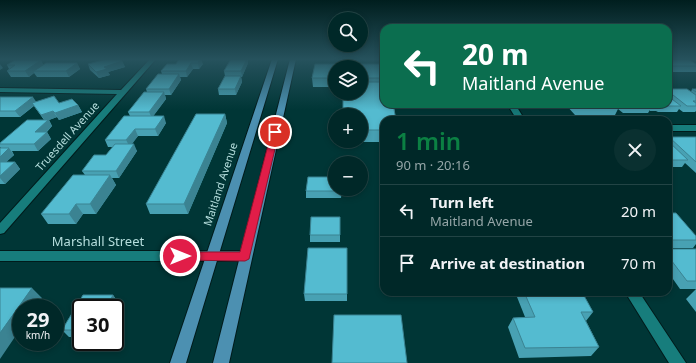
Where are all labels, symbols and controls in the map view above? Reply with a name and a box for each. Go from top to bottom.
map controls [328,12,368,196]
button: search [328,12,368,52]
text: 20 m [462,35,529,73]
icon: left [396,40,448,92]
button: layers [328,60,368,100]
text: Maitland Avenue [462,71,604,95]
street label: Truesdell Avenue [32,98,102,174]
button: + [328,108,368,148]
pin [258,115,292,149]
icon: arrive [264,121,286,143]
text: 1 min [396,124,461,157]
button: close [614,129,656,171]
street label: Maitland Avenue [199,140,241,228]
button: − [328,156,368,196]
text: 90 m · 20:16 [396,156,470,174]
text: Turn left [430,192,494,212]
icon: left [396,200,418,222]
text: 20 m [621,201,656,221]
text: Maitland Avenue [430,212,533,230]
street label: Marshall Street [52,232,144,250]
position arrow [159,235,201,277]
icon: arrive [396,252,418,274]
text: Arrive at destination [430,253,585,273]
text: 70 m [621,253,656,273]
speed limit sign: 30 [72,299,124,351]
text: 29 [27,306,49,333]
text: km/h [26,328,50,342]

